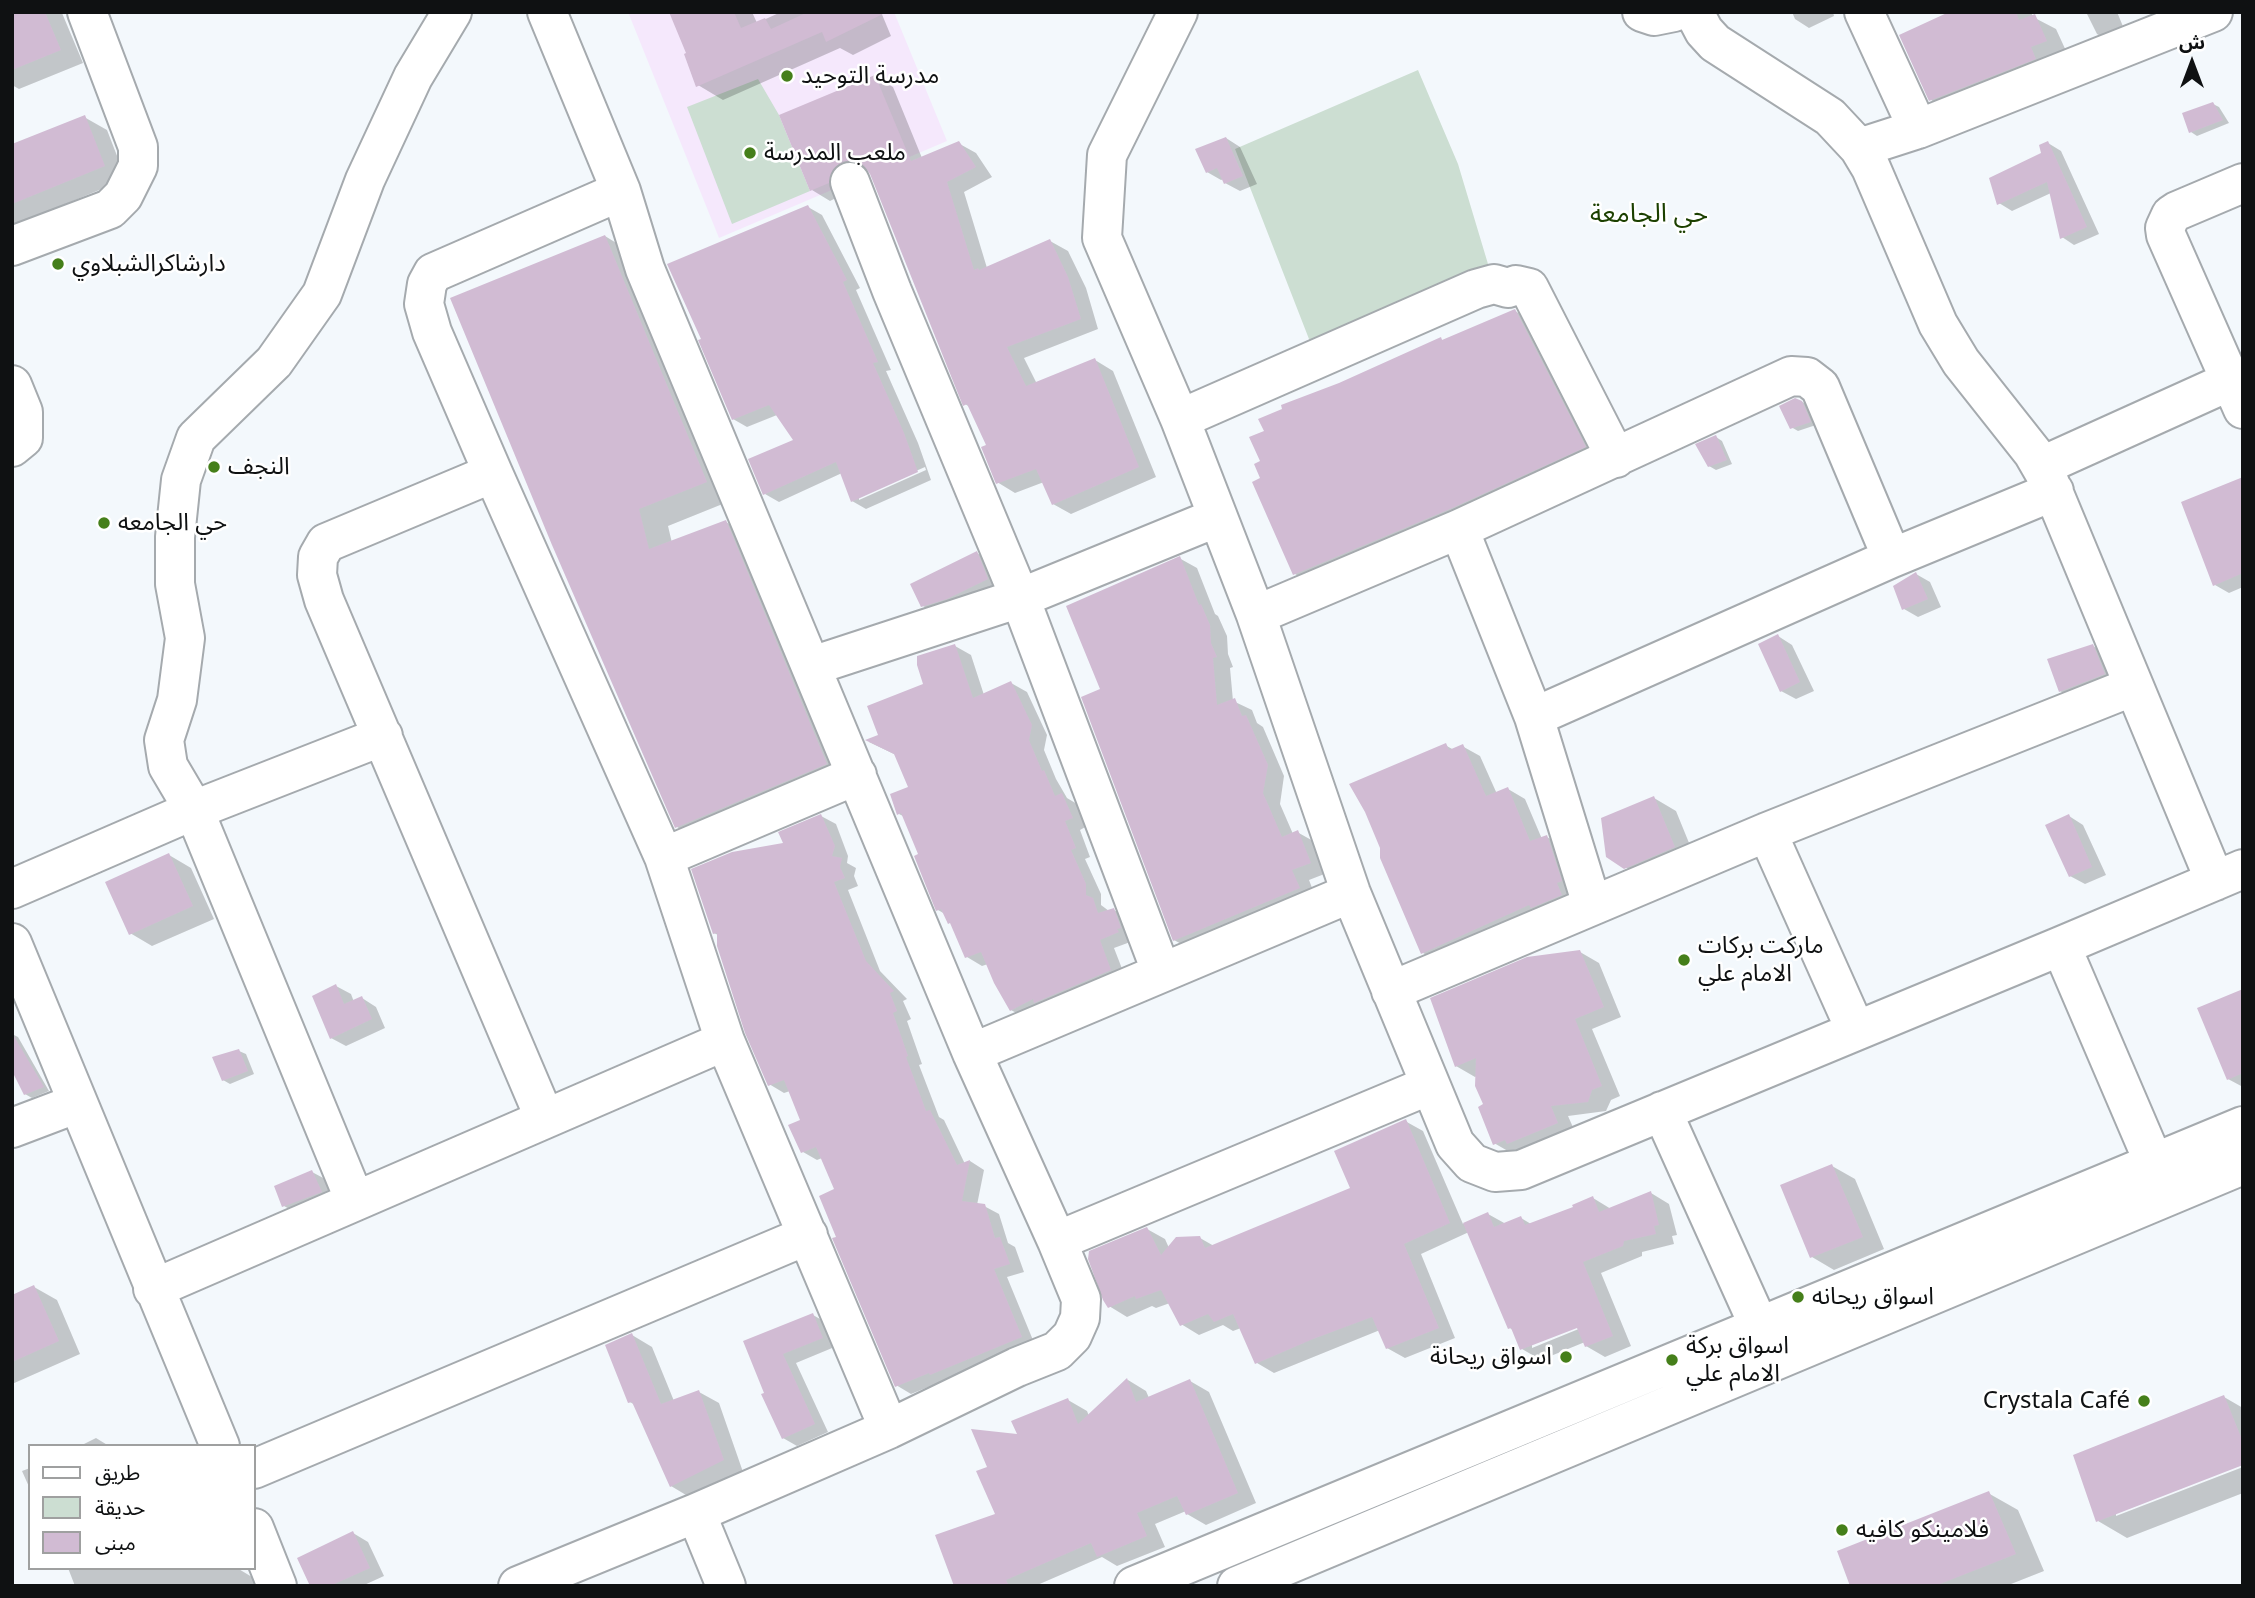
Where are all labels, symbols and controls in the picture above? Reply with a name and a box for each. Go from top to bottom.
north arrow [2157,28,2227,98]
text: ش [2179,29,2205,55]
place label: مدرسة التوحيد [801,62,939,90]
marker: مدرسة التوحيد [779,68,795,84]
place label: ملعب المدرسة [764,139,906,167]
marker: ملعب المدرسة [742,145,758,161]
district label: حي الجامعة [1590,199,1708,231]
place label: دارشاكرالشبلاوي [72,250,226,278]
marker: دارشاكرالشبلاوي [50,256,66,272]
place label: النجف [228,453,290,481]
marker: النجف [206,459,222,475]
place label: حي الجامعه [118,509,227,537]
marker: حي الجامعه [96,515,112,531]
place label: ماركت بركات الامام علي [1698,932,1823,988]
marker: ماركت بركات الامام علي [1676,952,1692,968]
place label: اسواق ريحانه [1812,1283,1934,1311]
marker: اسواق ريحانه [1790,1289,1806,1305]
place label: اسواق بركة الامام علي [1686,1332,1789,1388]
place label: اسواق ريحانة [1430,1343,1552,1371]
marker: اسواق ريحانة [1558,1349,1574,1365]
marker: اسواق بركة الامام علي [1664,1352,1680,1368]
place label: Crystala Café [1983,1387,2130,1415]
marker: Crystala Café [2136,1393,2152,1409]
legend [28,1444,256,1570]
text: طريق [95,1458,140,1486]
text: حديقة [95,1493,145,1521]
place label: فلامينكو كافيه [1856,1516,1989,1544]
marker: فلامينكو كافيه [1834,1522,1850,1538]
text: مبنى [95,1528,136,1556]

